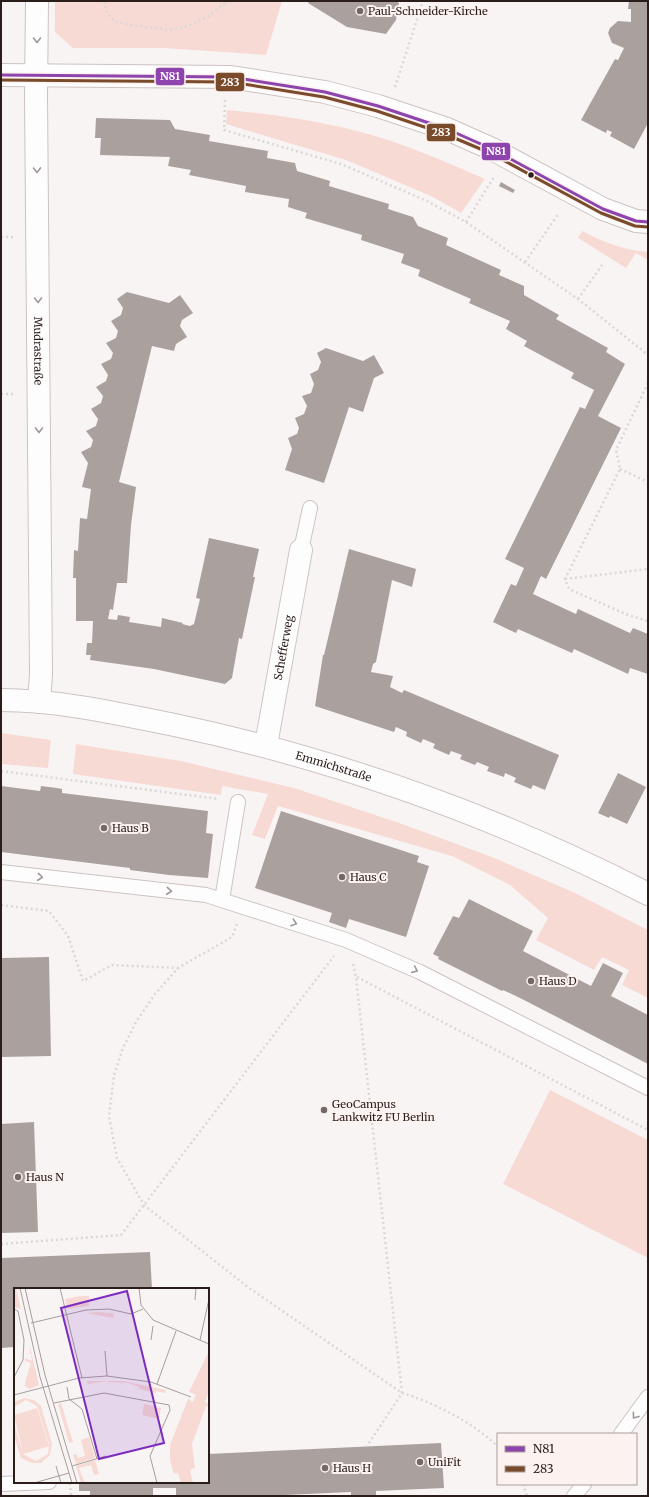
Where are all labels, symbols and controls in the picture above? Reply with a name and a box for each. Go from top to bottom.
place label: Paul-Schneider-Kirche [368,4,488,18]
marker: Paul-Schneider-Kirche [355,6,365,16]
one-way arrow [33,37,41,43]
line badge: N81 [155,67,185,86]
text: N81 [160,69,180,83]
line badge: 283 [215,72,245,92]
text: 283 [220,75,240,89]
line badge: 283 [426,123,456,142]
text: 283 [431,125,451,139]
line badge: N81 [481,142,511,161]
text: N81 [486,144,506,158]
one-way arrow [33,167,41,173]
unlabelled marker [526,170,536,180]
one-way arrow [34,297,42,303]
street label: Mudrastraße [31,317,46,386]
one-way arrow [35,427,43,433]
street label: Schefferweg [271,613,296,681]
street label: Emmichstraße [294,748,374,785]
place label: Haus B [112,821,149,835]
marker: Haus B [99,823,109,833]
place label: Haus C [350,870,387,884]
one-way arrow [37,872,43,881]
marker: Haus C [337,872,347,882]
one-way arrow [166,886,172,895]
one-way arrow [291,918,298,927]
one-way arrow [412,966,419,974]
place label: Haus D [539,974,577,988]
marker: Haus D [526,976,536,986]
place label: GeoCampus Lankwitz FU Berlin [332,1097,436,1124]
marker: GeoCampus Lankwitz FU Berlin [319,1105,329,1115]
place label: Haus N [26,1170,64,1184]
marker: Haus N [13,1172,23,1182]
inset map [14,1288,209,1483]
one-way arrow [633,1411,640,1418]
legend [497,1433,637,1485]
text: N81 [533,1441,555,1456]
place label: UniFit [428,1455,462,1469]
marker: UniFit [415,1457,425,1467]
place label: Haus H [333,1461,371,1475]
text: 283 [533,1461,554,1476]
marker: Haus H [320,1463,330,1473]

